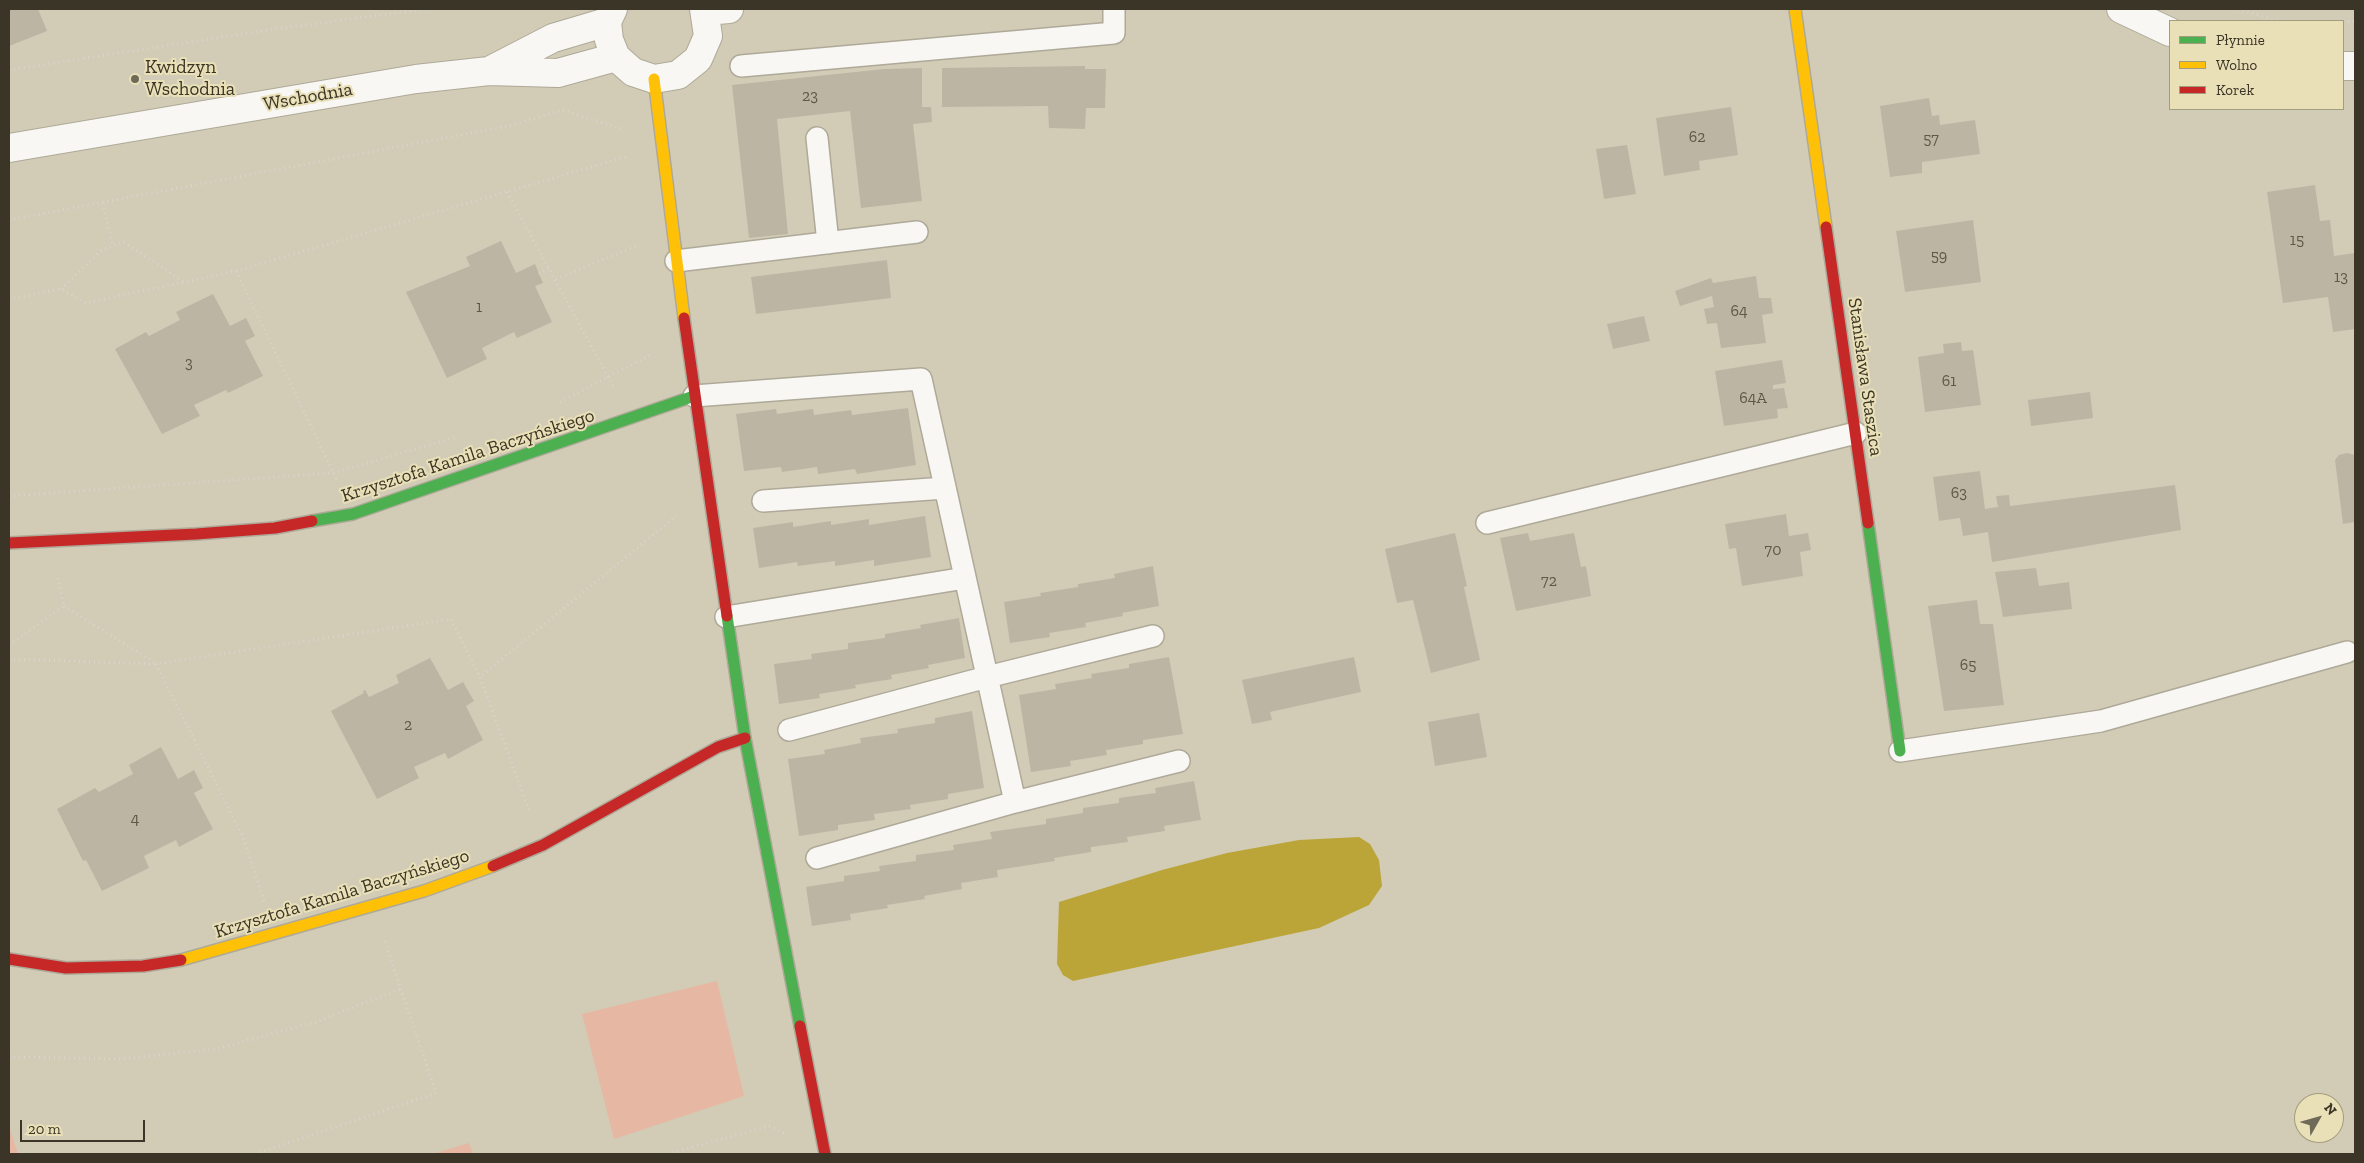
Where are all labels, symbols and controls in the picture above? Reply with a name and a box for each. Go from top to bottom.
legend [2169,20,2344,110]
text: Płynnie [2216,31,2265,49]
text: Wolno [2216,56,2257,74]
place label: Kwidzyn Wschodnia [145,57,235,101]
marker: Kwidzyn Wschodnia [129,73,141,85]
street label: Wschodnia [262,78,354,116]
text: Korek [2216,81,2254,99]
house number: 23 [802,86,818,106]
house number: 62 [1689,127,1705,147]
house number: 57 [1923,129,1939,149]
house number: 15 [2290,230,2304,250]
house number: 59 [1931,246,1947,266]
house number: 13 [2334,267,2348,287]
street label: Stanisława Staszica [1843,296,1887,458]
house number: 1 [476,297,482,317]
house number: 64 [1730,301,1748,321]
house number: 3 [185,353,193,373]
house number: 61 [1942,371,1956,391]
house number: 64A [1739,388,1767,408]
street label: Krzysztofa Kamila Baczyńskiego [339,404,597,508]
house number: 63 [1951,483,1967,503]
house number: 70 [1765,540,1781,560]
house number: 72 [1541,571,1557,591]
house number: 65 [1960,655,1976,675]
house number: 2 [404,715,412,735]
house number: 4 [131,809,139,829]
street label: Krzysztofa Kamila Baczyńskiego [212,844,472,944]
north arrow [2294,1093,2344,1143]
text: N [2320,1100,2340,1118]
scale bar [22,1110,148,1142]
text: 20 m [28,1120,61,1138]

